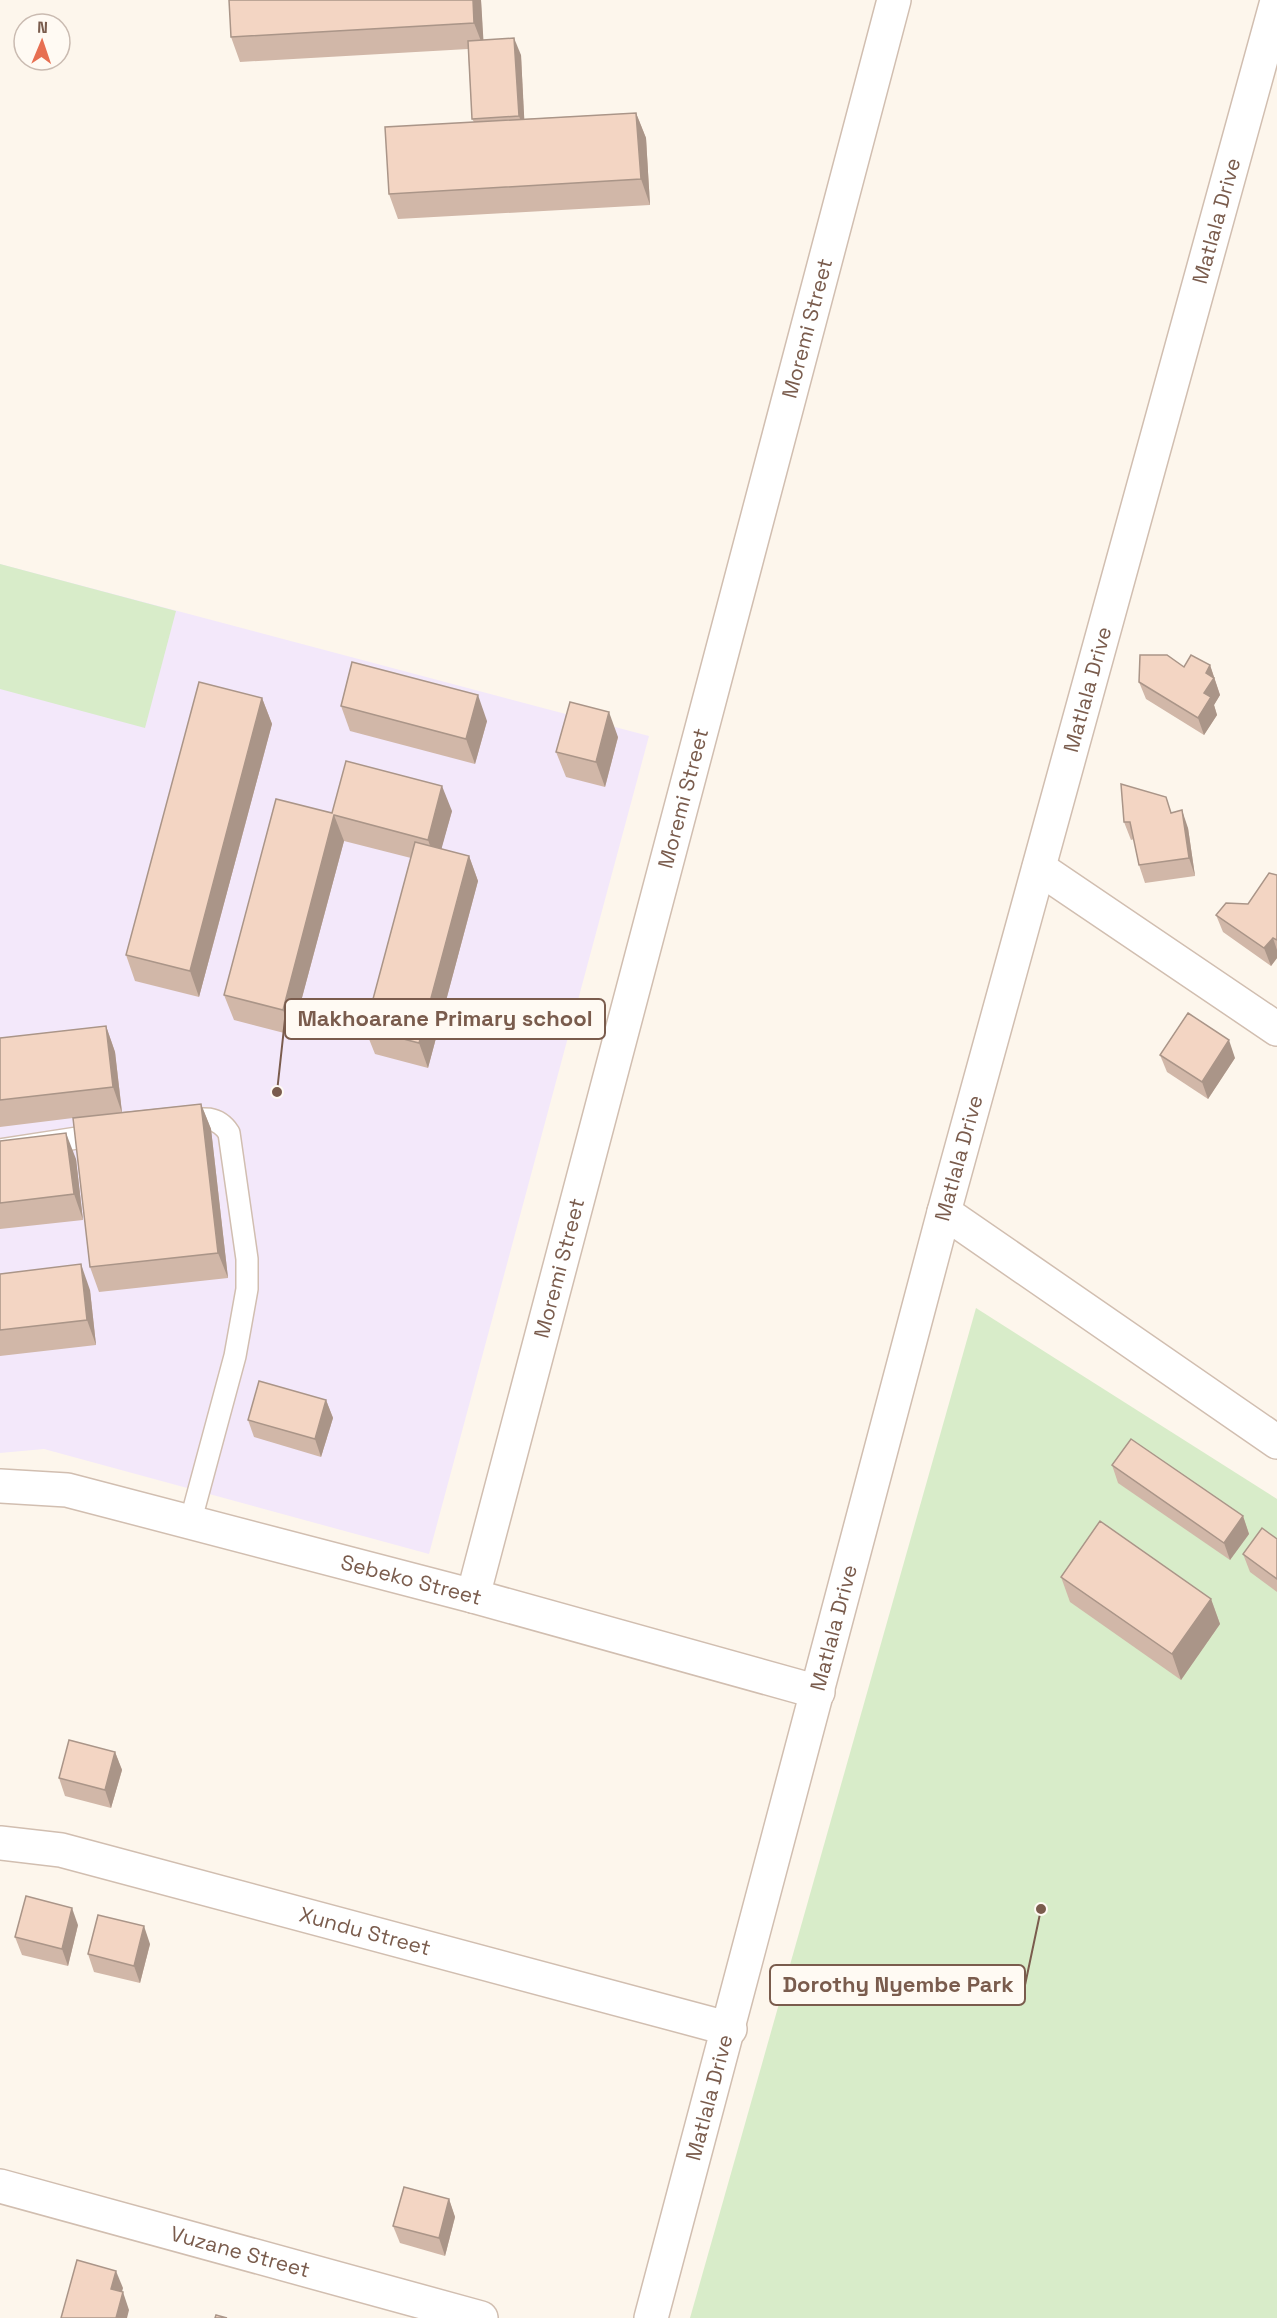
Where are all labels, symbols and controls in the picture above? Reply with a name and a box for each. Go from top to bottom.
north arrow [12,12,72,72]
text: N [37,17,48,38]
street label: Matlala Drive [1186,155,1246,287]
street label: Moremi Street [775,255,838,401]
street label: Matlala Drive [1057,623,1117,755]
street label: Moremi Street [652,725,714,871]
callout: Makhoarane Primary school [285,999,605,1039]
text: Makhoarane Primary school [297,1004,593,1032]
street label: Matlala Drive [928,1092,989,1224]
street label: Moremi Street [528,1195,590,1341]
street label: Sebeko Street [338,1548,485,1611]
street label: Matlala Drive [804,1562,863,1694]
street label: Xundu Street [296,1900,434,1961]
callout: Dorothy Nyembe Park [770,1965,1025,2005]
text: Dorothy Nyembe Park [782,1970,1014,1998]
street label: Matlala Drive [679,2031,739,2164]
street label: Vuzane Street [167,2219,313,2283]

